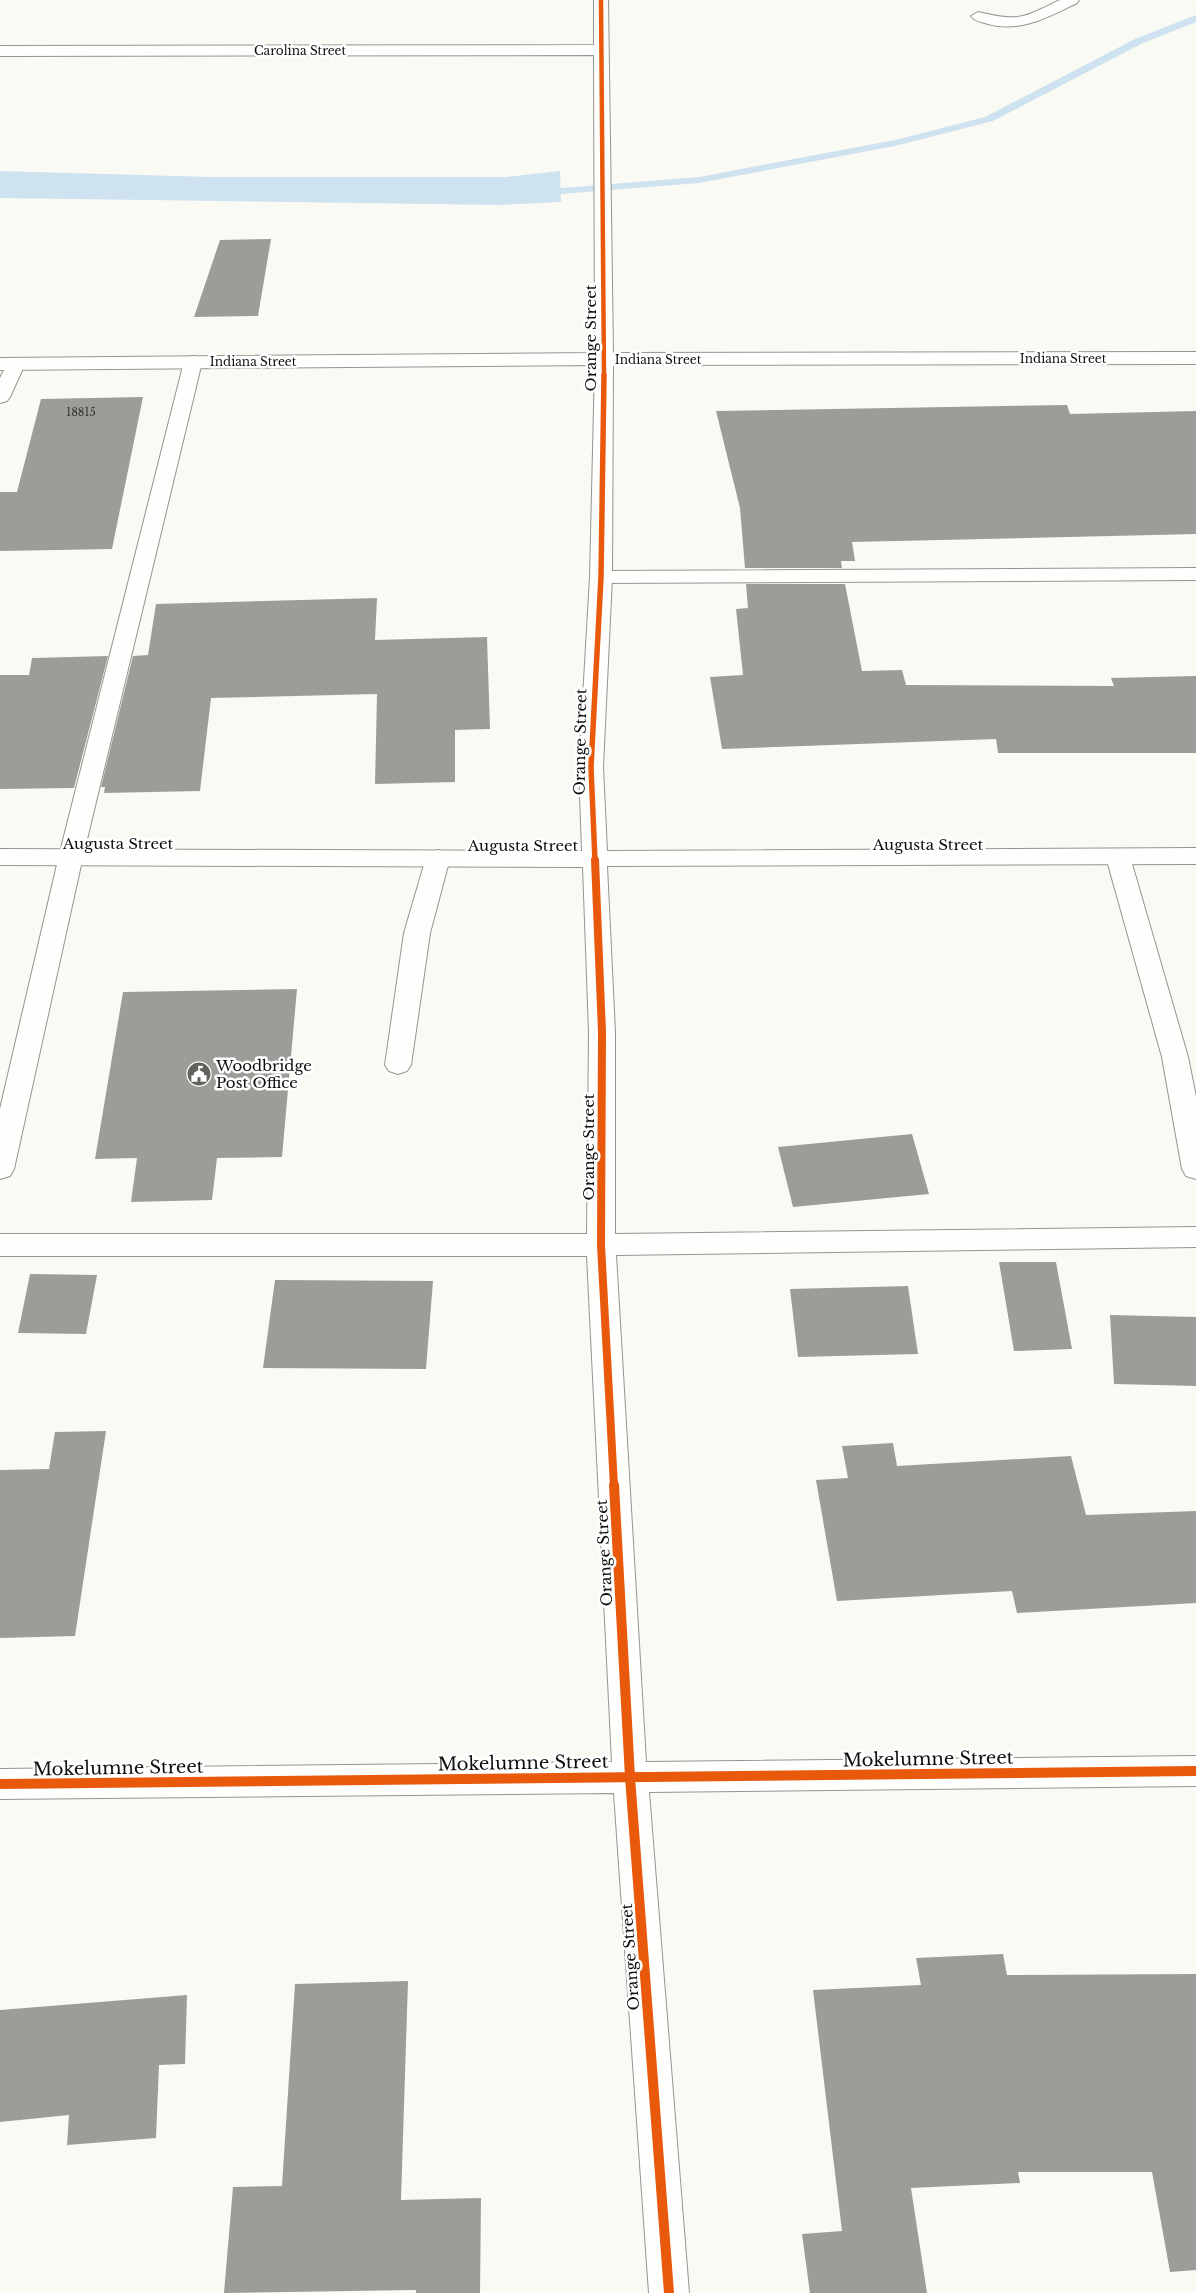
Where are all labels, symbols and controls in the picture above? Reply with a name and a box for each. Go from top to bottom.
street label: Carolina Street [254,43,346,58]
street label: Orange Street [581,284,600,391]
street label: Indiana Street [1020,351,1107,366]
street label: Indiana Street [615,352,702,367]
street label: Indiana Street [210,354,297,369]
house number: 18815 [66,405,96,419]
street label: Orange Street [570,688,590,796]
street label: Augusta Street [62,834,174,853]
street label: Augusta Street [872,835,984,854]
street label: Augusta Street [467,836,579,855]
place label: Woodbridge Post Office [215,1056,312,1092]
public building icon: Woodbridge Post Office [186,1061,212,1087]
street label: Orange Street [579,1093,598,1200]
street label: Orange Street [592,1499,616,1607]
street label: Mokelumne Street [842,1747,1014,1771]
street label: Mokelumne Street [437,1751,609,1775]
street label: Mokelumne Street [32,1756,204,1780]
street label: Orange Street [617,1903,643,2011]

